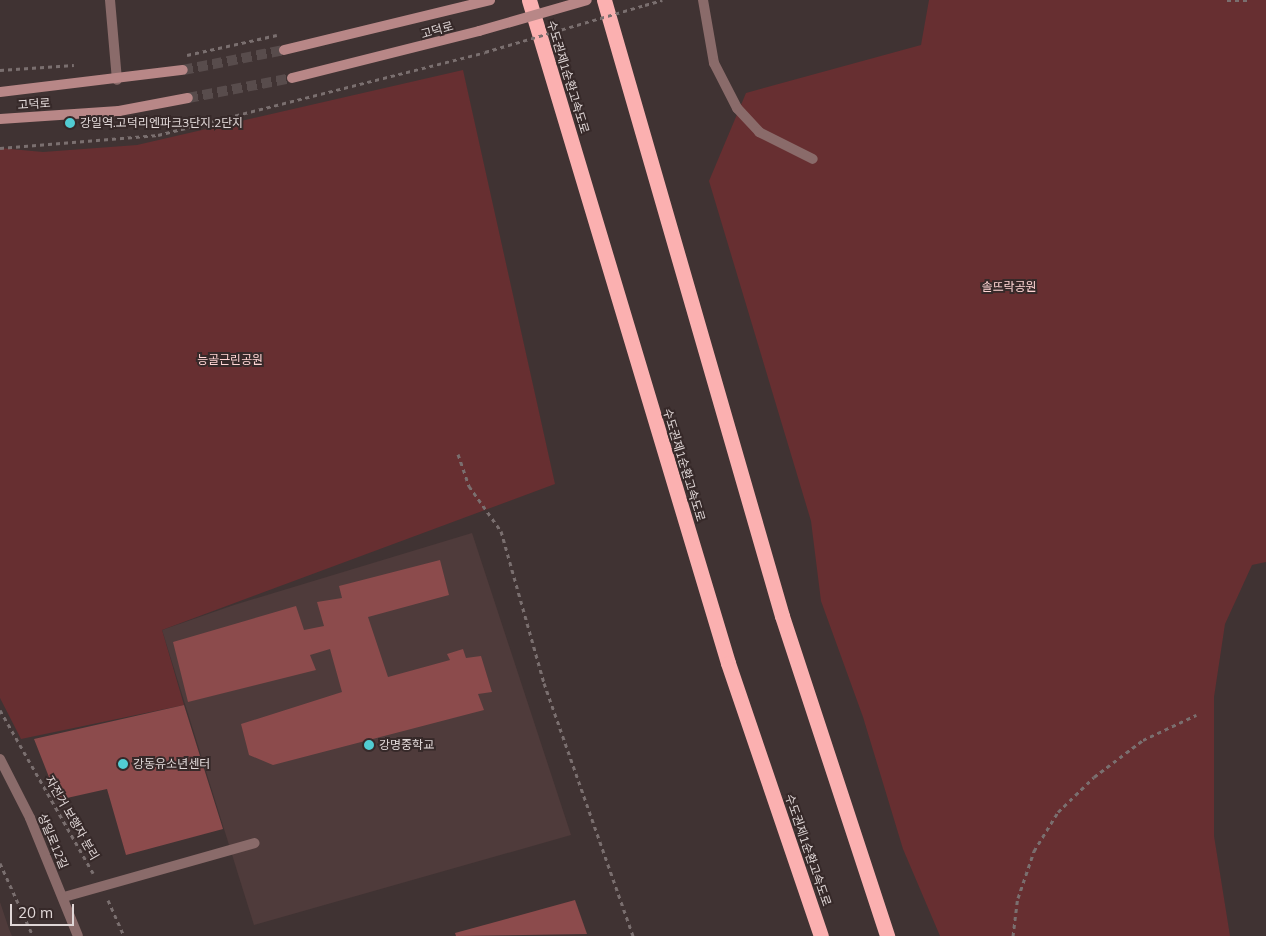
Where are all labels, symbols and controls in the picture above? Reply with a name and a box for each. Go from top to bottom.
street label: 고덕로 [419,19,455,41]
street label: 수도권제1순환고속도로 [544,19,592,135]
street label: 고덕로 [17,96,51,112]
place label: 강일역.고덕리엔파크3단지.2단지 [80,116,243,130]
marker: 강일역.고덕리엔파크3단지.2단지 [64,117,76,129]
park label: 솔뜨락공원 [981,280,1037,294]
park label: 능골근린공원 [197,353,263,367]
street label: 수도권제1순환고속도로 [660,407,708,523]
place label: 강명중학교 [379,738,434,752]
marker: 강명중학교 [363,739,375,751]
place label: 강동유소년센터 [133,757,210,771]
marker: 강동유소년센터 [117,758,129,770]
street label: 자전거 보행자 분리 [42,773,102,863]
street label: 수도권제1순환고속도로 [782,792,834,908]
street label: 상일로12길 [35,811,71,871]
scale bar [12,894,76,926]
text: 20 m [18,903,53,922]

